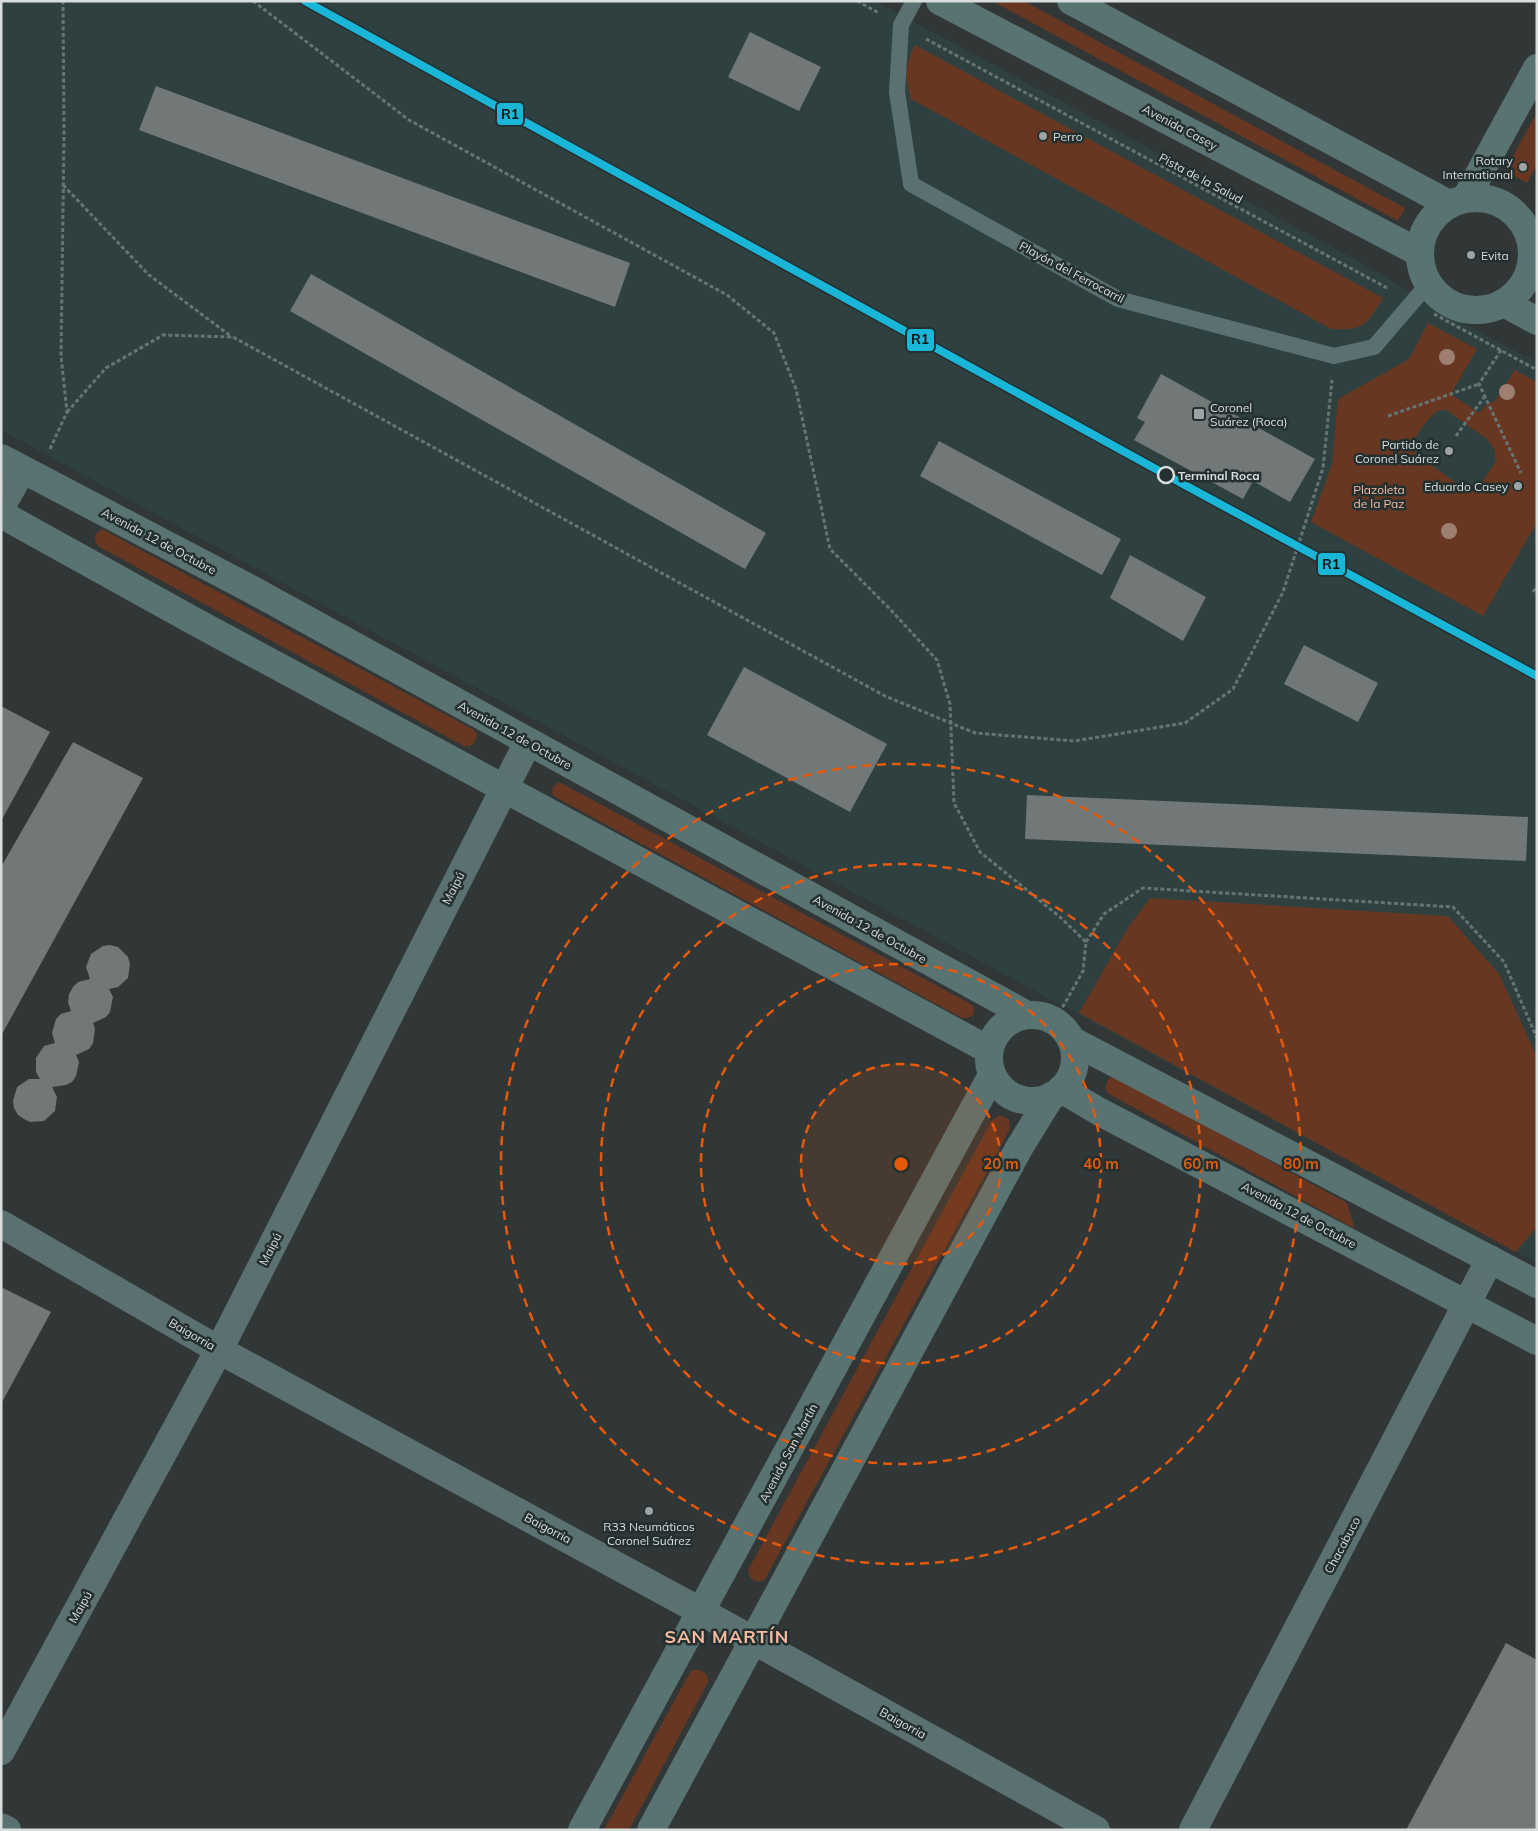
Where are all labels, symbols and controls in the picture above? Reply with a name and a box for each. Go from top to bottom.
street label: Avenida Casey [1140,101,1221,153]
line badge: R1 [496,102,524,126]
text: R1 [501,105,519,123]
place label: Perro [1053,129,1083,144]
marker: Perro [1037,130,1049,142]
street label: Pista de la Salud [1157,150,1245,206]
place label: Rotary International [1443,153,1514,182]
marker: Rotary International [1517,161,1529,173]
street label: Playón del Ferrocarril [1017,238,1127,306]
place label: Evita [1481,248,1509,263]
marker: Evita [1465,249,1477,261]
line badge: R1 [906,328,935,352]
text: R1 [911,330,929,348]
place label: Coronel Suárez (Roca) [1210,400,1287,429]
marker: Coronel Suárez (Roca) [1192,407,1206,421]
place label: Partido de Coronel Suárez [1355,437,1439,466]
marker: Partido de Coronel Suárez [1443,445,1455,457]
marker: Terminal Roca [1157,466,1175,484]
place label: Terminal Roca [1178,468,1260,483]
place label: Eduardo Casey [1424,479,1509,494]
marker: Eduardo Casey [1512,480,1524,492]
park label: Plazoleta de la Paz [1353,482,1405,511]
street label: Avenida 12 de Octubre [99,504,219,578]
line badge: R1 [1317,552,1346,576]
text: R1 [1322,555,1340,573]
street label: Avenida 12 de Octubre [456,698,574,772]
street label: Maipú [438,869,468,907]
street label: Avenida 12 de Octubre [811,892,929,966]
text: 20 m [983,1154,1019,1173]
text: 40 m [1083,1154,1119,1173]
text: 60 m [1183,1154,1219,1173]
text: 80 m [1283,1154,1319,1173]
centre of rings [892,1155,910,1173]
street label: Avenida 12 de Octubre [1239,1178,1359,1252]
street label: Maipú [255,1230,285,1268]
street label: Baigorria [166,1315,218,1353]
street label: Avenida San Martín [756,1401,820,1505]
marker: R33 Neumáticos Coronel Suárez [643,1505,655,1517]
street label: Baigorria [522,1509,574,1547]
street label: Chacabuco [1321,1514,1363,1576]
place label: R33 Neumáticos Coronel Suárez [603,1519,695,1548]
street label: Maipú [65,1588,95,1626]
district label: SAN MARTÍN [665,1625,789,1648]
street label: Baigorria [877,1704,929,1742]

